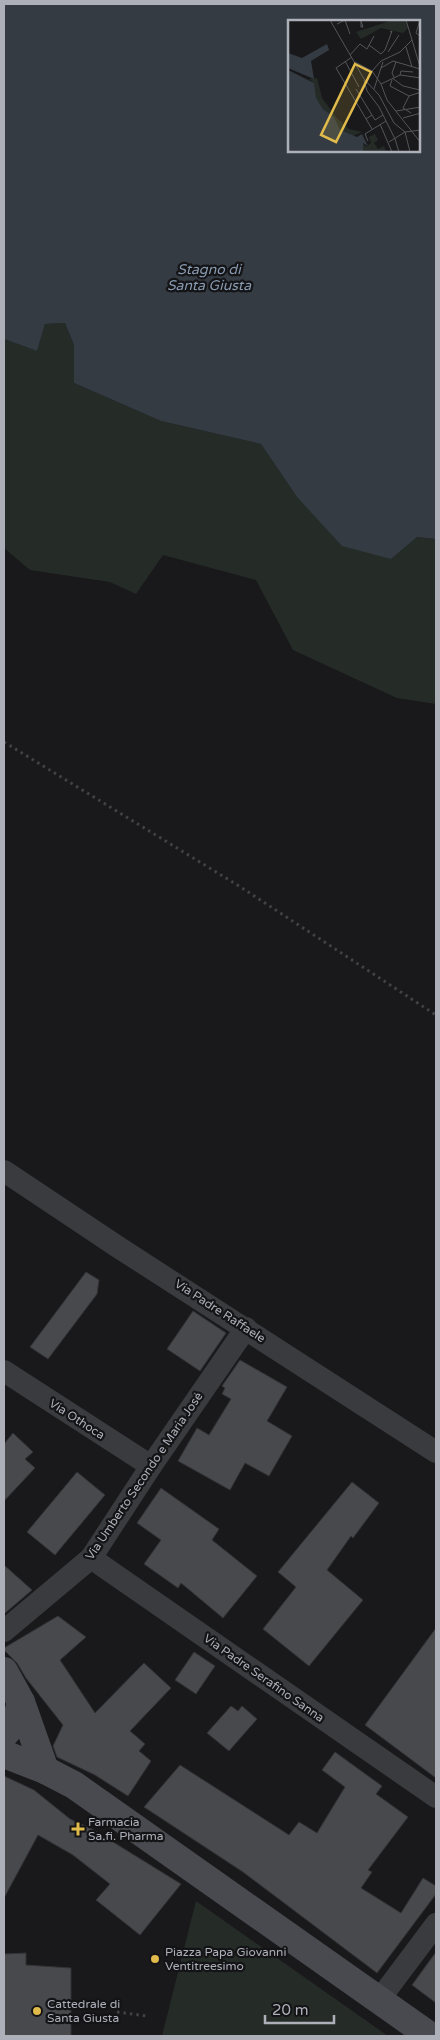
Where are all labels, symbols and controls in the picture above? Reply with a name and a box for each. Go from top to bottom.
inset map [288,20,420,152]
water label: Stagno di Santa Giusta [167,261,252,294]
street label: Via Padre Raffaele [172,1277,268,1346]
street label: Via Umberto Secondo e Maria José [83,1389,206,1562]
street label: Via Othoca [47,1396,107,1442]
street label: Via Padre Serafino Sanna [201,1631,327,1725]
place label: Farmacia Sa.fi. Pharma [88,1815,164,1843]
marker: Farmacia Sa.fi. Pharma [72,1823,84,1835]
place label: Piazza Papa Giovanni Ventitreesimo [165,1945,286,1973]
marker: Piazza Papa Giovanni Ventitreesimo [149,1953,161,1965]
scale bar [265,1992,334,2024]
place label: Cattedrale di Santa Giusta [47,1997,120,2025]
text: 20 m [272,2001,309,2019]
marker: Cattedrale di Santa Giusta [31,2005,43,2017]

